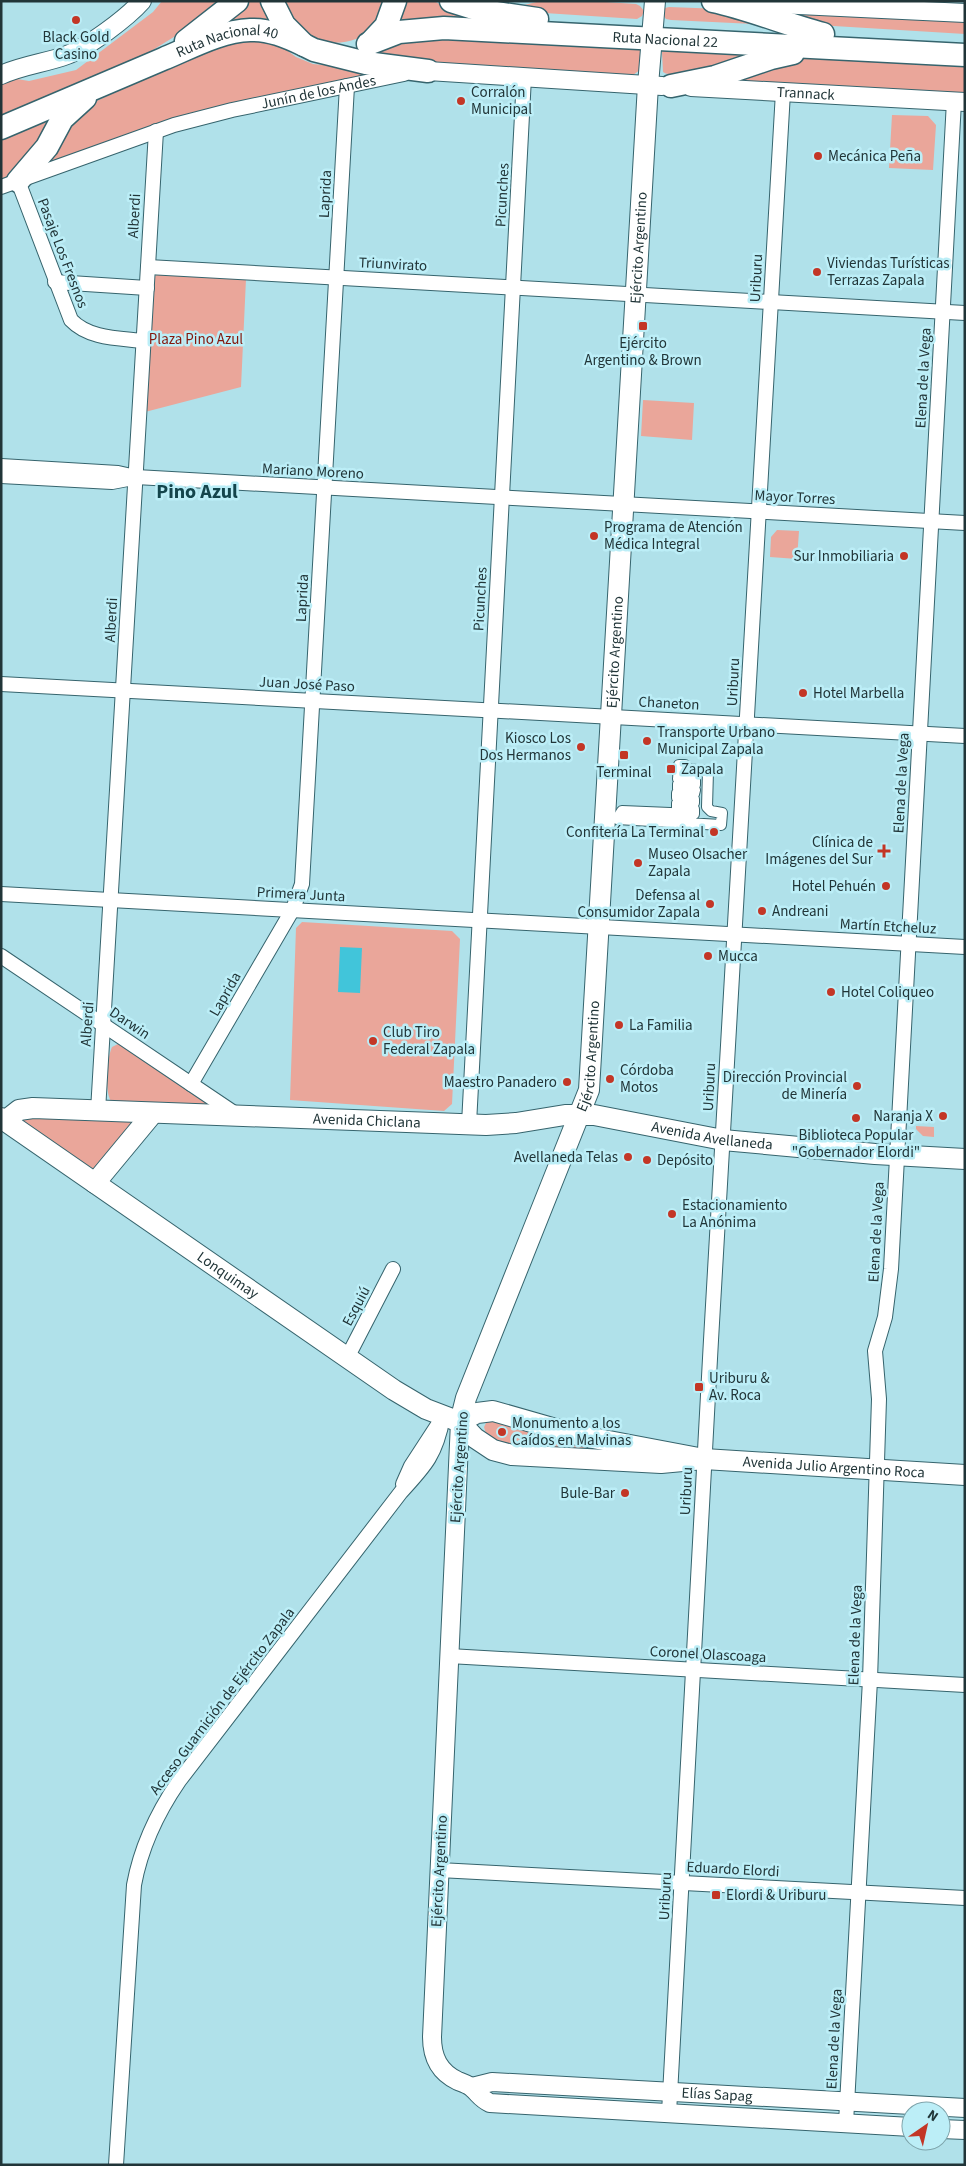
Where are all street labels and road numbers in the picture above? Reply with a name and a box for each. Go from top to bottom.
street label: Ruta Nacional 40 [173,20,281,63]
street label: Ruta Nacional 22 [612,27,719,53]
street label: Junín de los Andes [259,70,378,115]
street label: Trannack [776,82,836,106]
street label: Picunches [490,162,515,228]
street label: Laprida [314,170,337,219]
street label: Ejército Argentino [625,191,653,304]
street label: Alberdi [123,193,146,239]
street label: Pasaje Los Fresnos [32,195,93,311]
street label: Triunvirato [358,252,428,277]
street label: Uriburu [745,253,768,303]
street label: Elena de la Vega [910,327,937,429]
street label: Mariano Moreno [261,458,365,485]
street label: Mayor Torres [754,485,836,510]
street label: Picunches [468,566,493,632]
street label: Laprida [291,574,314,623]
street label: Ejército Argentino [601,596,629,709]
street label: Alberdi [100,597,123,643]
street label: Uriburu [722,657,745,707]
street label: Juan José Paso [259,672,355,697]
street label: Chaneton [638,691,700,716]
street label: Elena de la Vega [888,732,915,834]
street label: Primera Junta [256,882,346,907]
street label: Martín Etcheluz [839,913,937,940]
street label: Laprida [204,968,247,1020]
street label: Ejército Argentino [571,1000,605,1115]
street label: Alberdi [75,1001,100,1047]
street label: Darwin [105,1002,154,1045]
street label: Uriburu [698,1062,721,1112]
street label: Avenida Chiclana [313,1109,421,1134]
street label: Avenida Avellaneda [650,1116,774,1156]
street label: Elena de la Vega [863,1181,890,1283]
street label: Lonquimay [193,1247,263,1304]
street label: Esquiú [337,1283,376,1330]
street label: Ejército Argentino [445,1410,474,1524]
street label: Avenida Julio Argentino Roca [742,1451,925,1484]
street label: Uriburu [675,1466,698,1516]
street label: Elena de la Vega [843,1584,868,1686]
street label: Acceso Guarnición de Ejército Zapala [145,1603,300,1799]
street label: Coronel Olascoaga [649,1641,767,1668]
street label: Ejército Argentino [426,1815,453,1927]
street label: Eduardo Elordi [686,1857,780,1882]
street label: Uriburu [654,1871,677,1921]
street label: Elena de la Vega [821,1988,848,2090]
street label: Elías Sapag [681,2082,754,2107]

